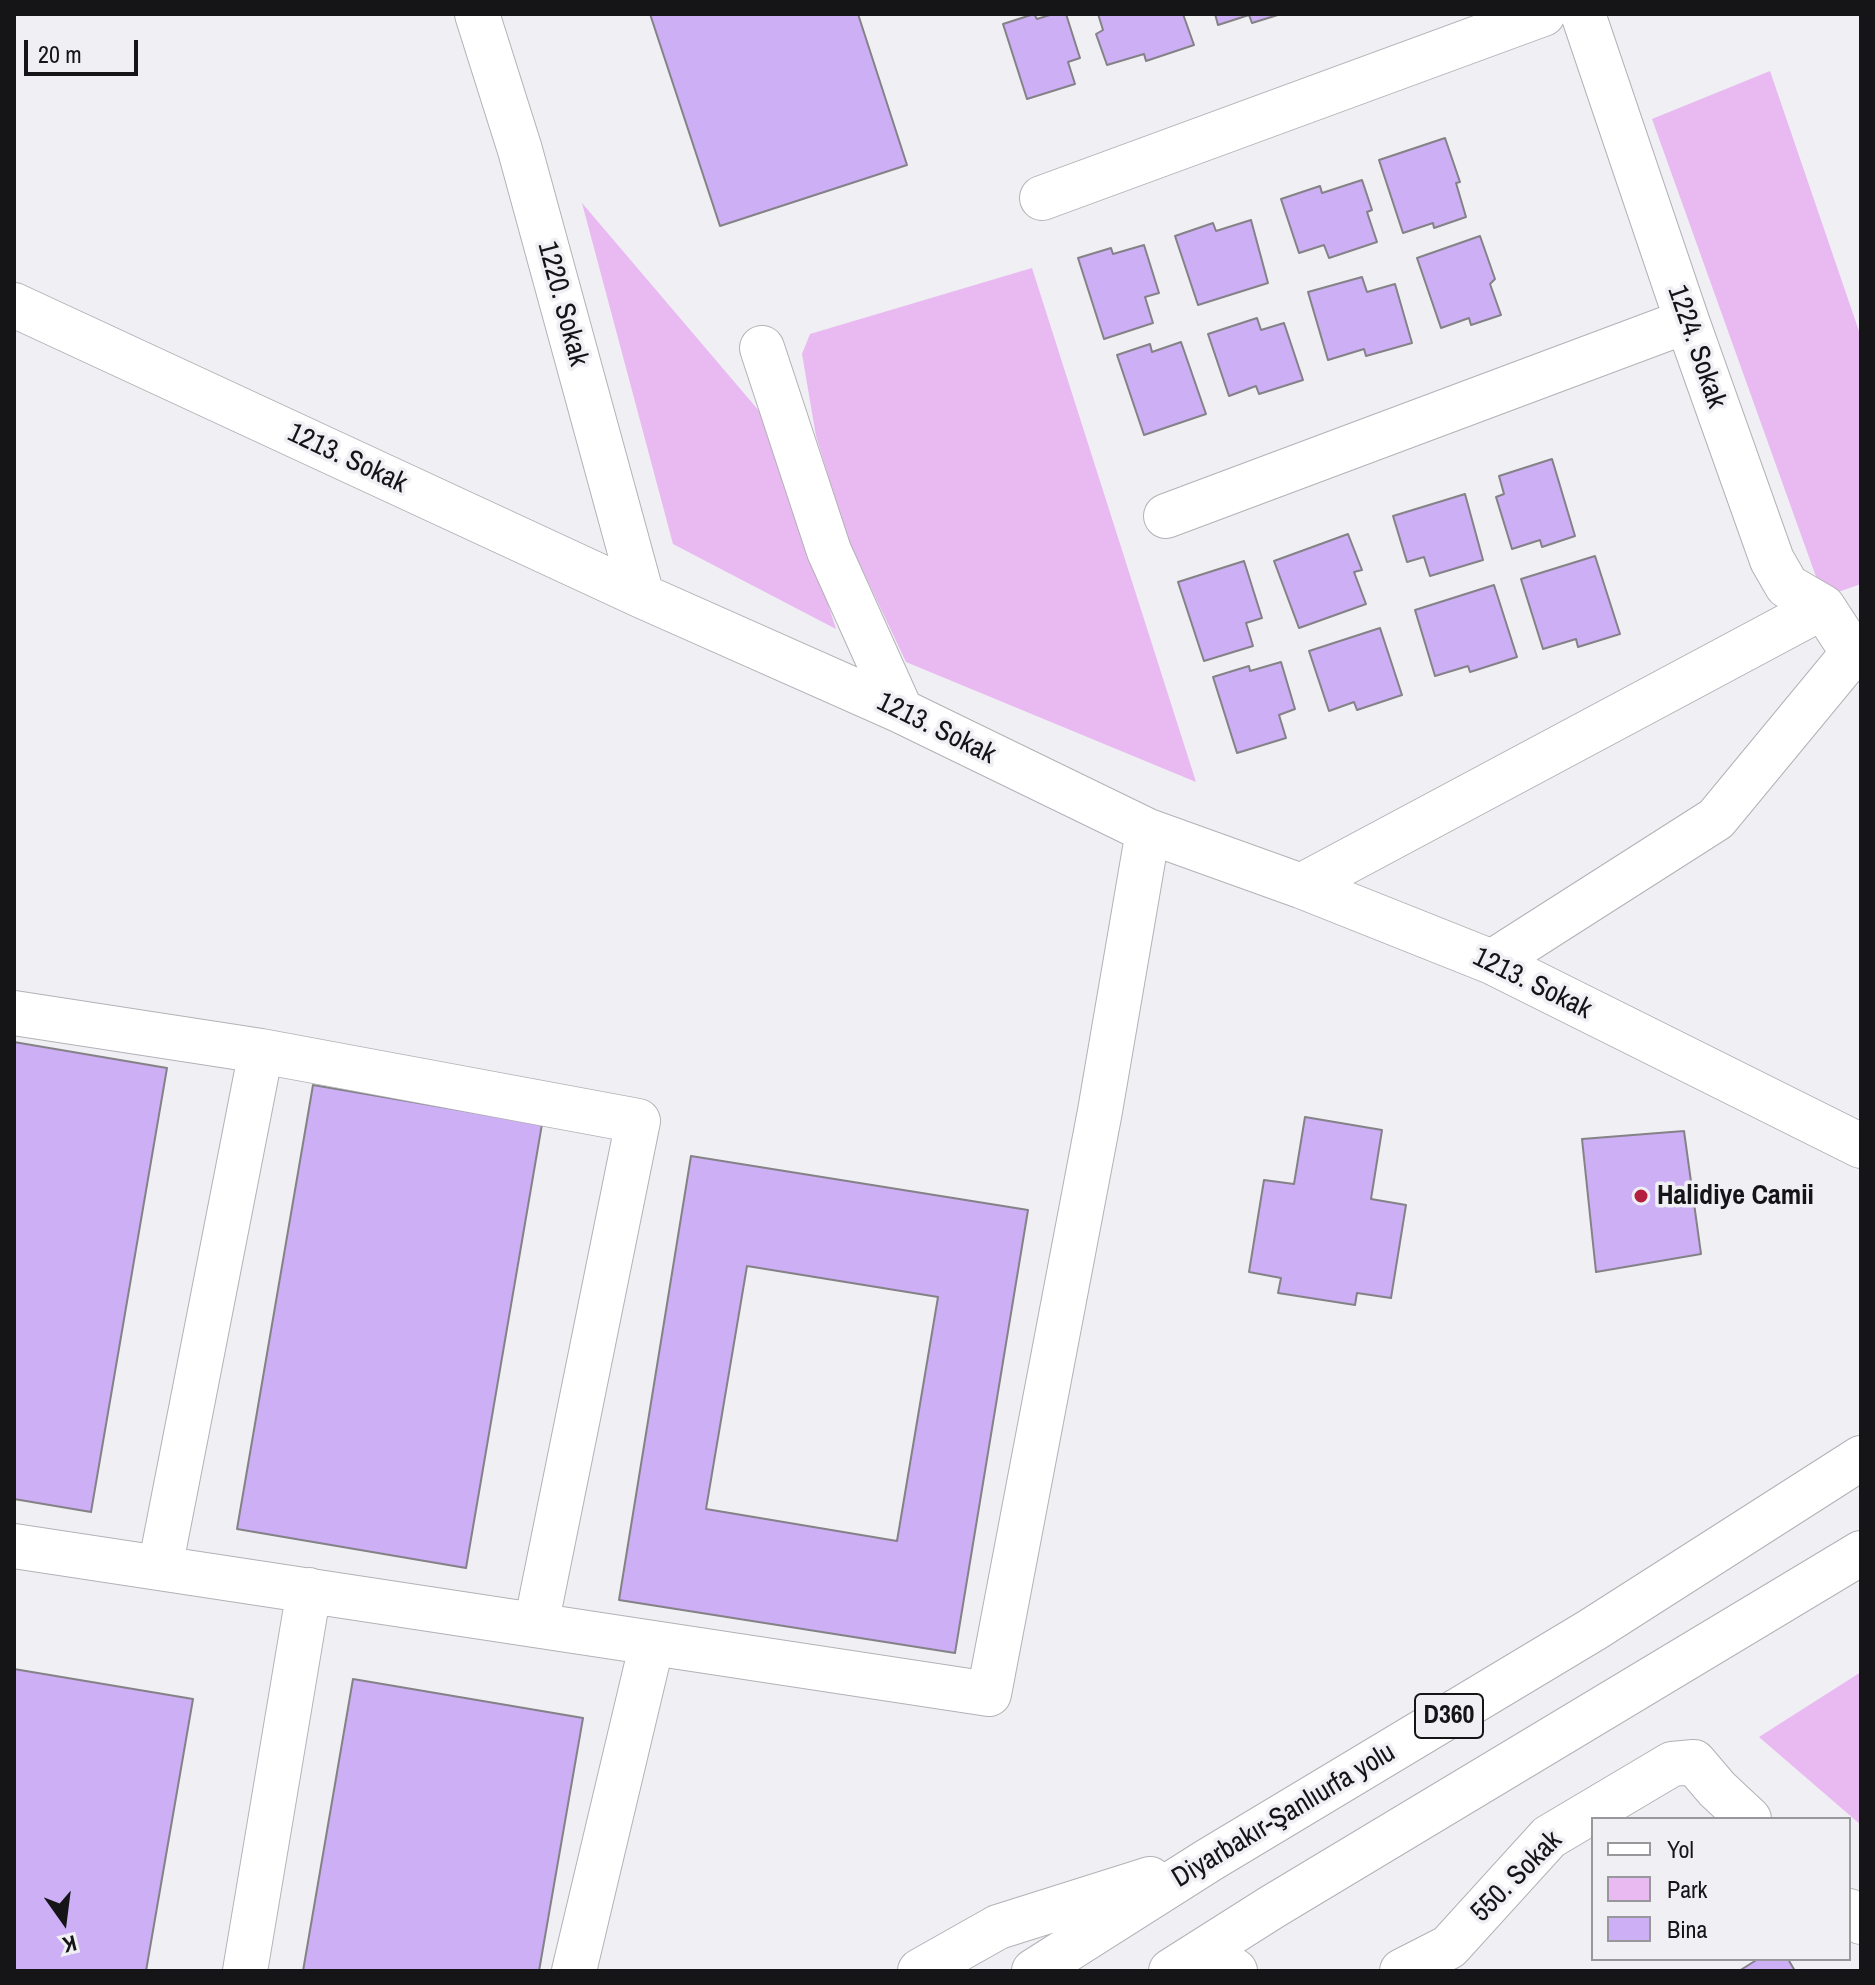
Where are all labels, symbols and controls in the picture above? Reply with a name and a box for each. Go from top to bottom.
scale bar [28,24,142,74]
text: 20 m [38,38,82,70]
street label: 1220. Sokak [529,238,595,370]
street label: 1224. Sokak [1659,281,1733,413]
street label: 1213. Sokak [282,417,412,501]
street label: 1213. Sokak [871,686,1001,772]
street label: 1213. Sokak [1467,941,1597,1027]
place label: Halidiye Camii [1657,1179,1814,1213]
marker: Halidiye Camii [1632,1187,1650,1205]
road number: D360 [1415,1694,1483,1738]
street label: Diyarbakır-Şanlıurfa yolu [1167,1736,1401,1896]
legend [1591,1817,1851,1961]
street label: 550. Sokak [1465,1825,1569,1929]
text: Yol [1667,1833,1694,1865]
text: Park [1667,1873,1707,1905]
north arrow [24,1881,104,1961]
text: Bina [1667,1913,1708,1945]
text: K [60,1928,80,1960]

